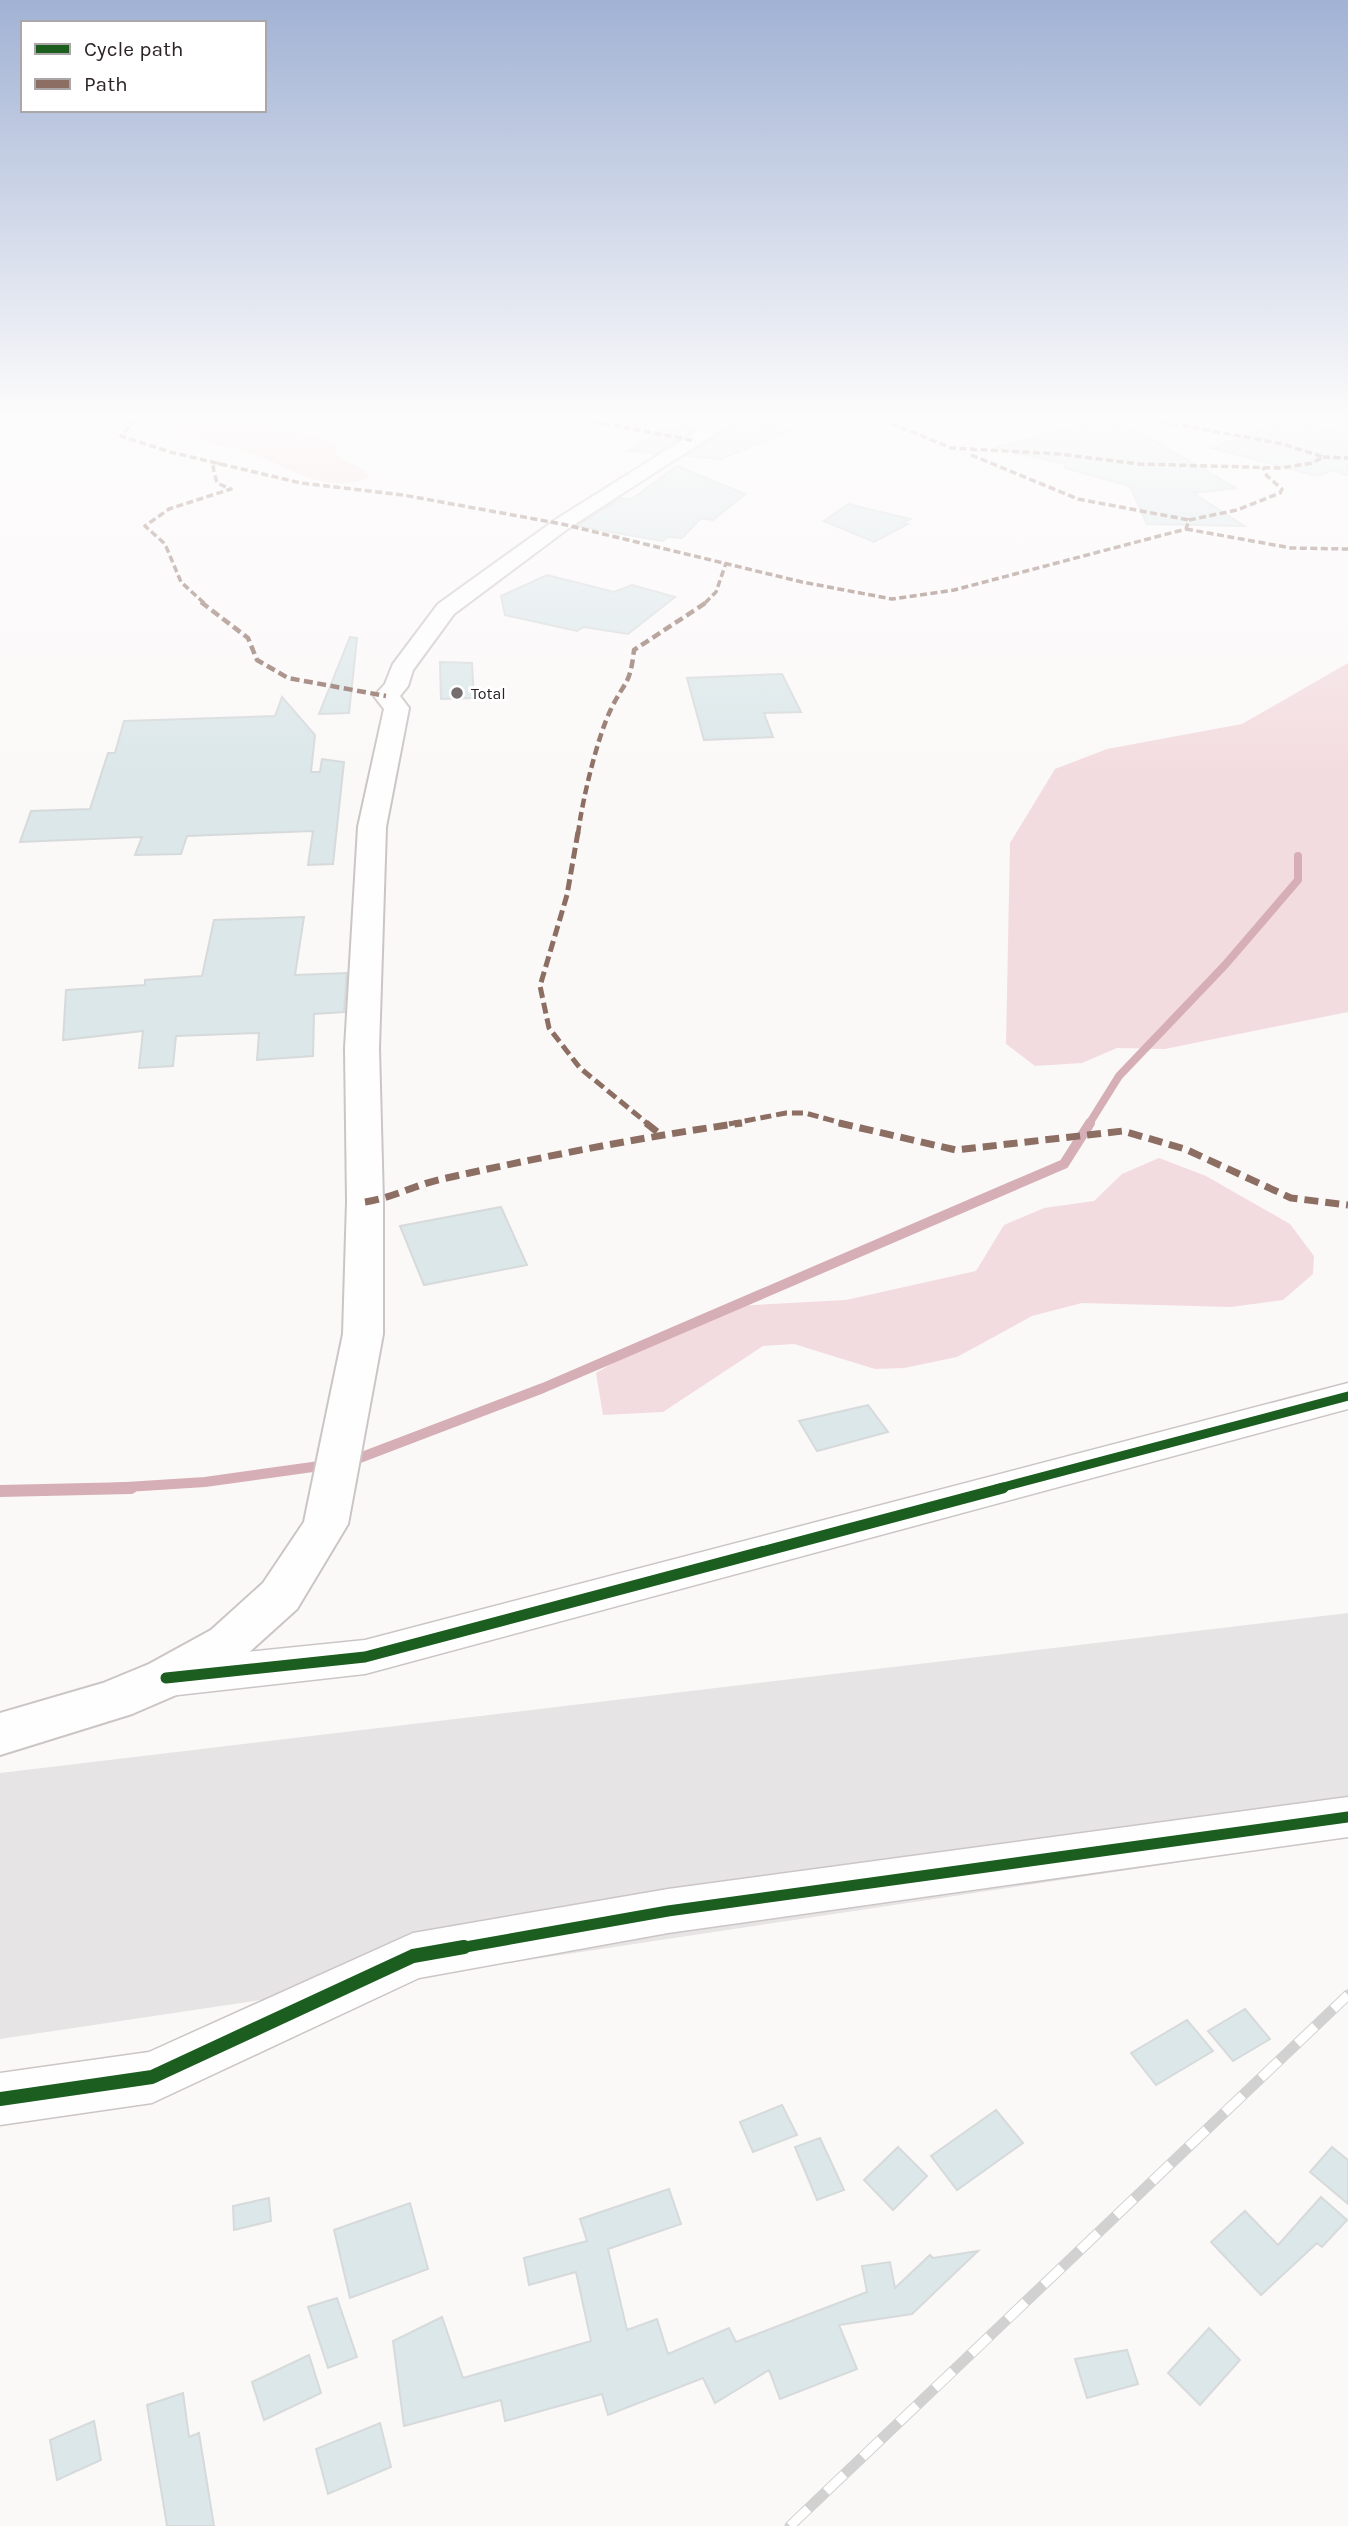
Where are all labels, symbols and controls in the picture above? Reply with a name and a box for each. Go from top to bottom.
legend [21,21,266,112]
text: Cycle path [84,37,184,61]
text: Path [84,72,128,96]
place label: Total [471,684,506,703]
marker: Total [449,685,465,701]

